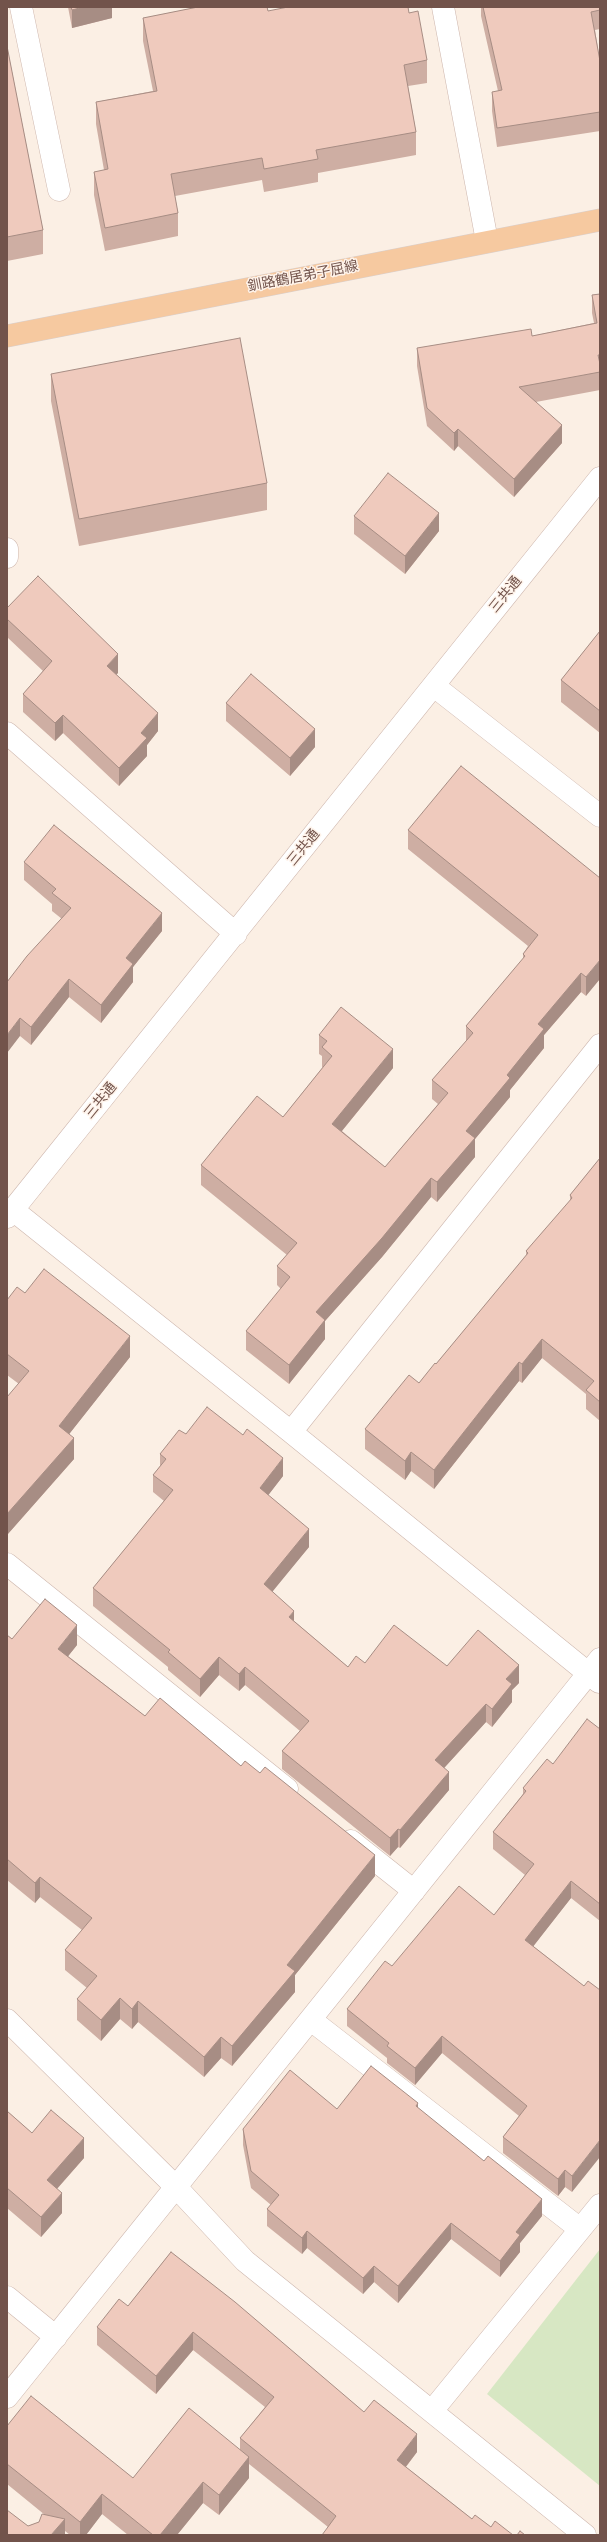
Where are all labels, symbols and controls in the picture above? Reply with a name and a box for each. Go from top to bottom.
street label: 釧路鶴居弟子屈線 [246,258,360,296]
street label: 三共通 [486,573,526,617]
street label: 三共通 [284,826,324,870]
street label: 三共通 [81,1079,121,1123]

